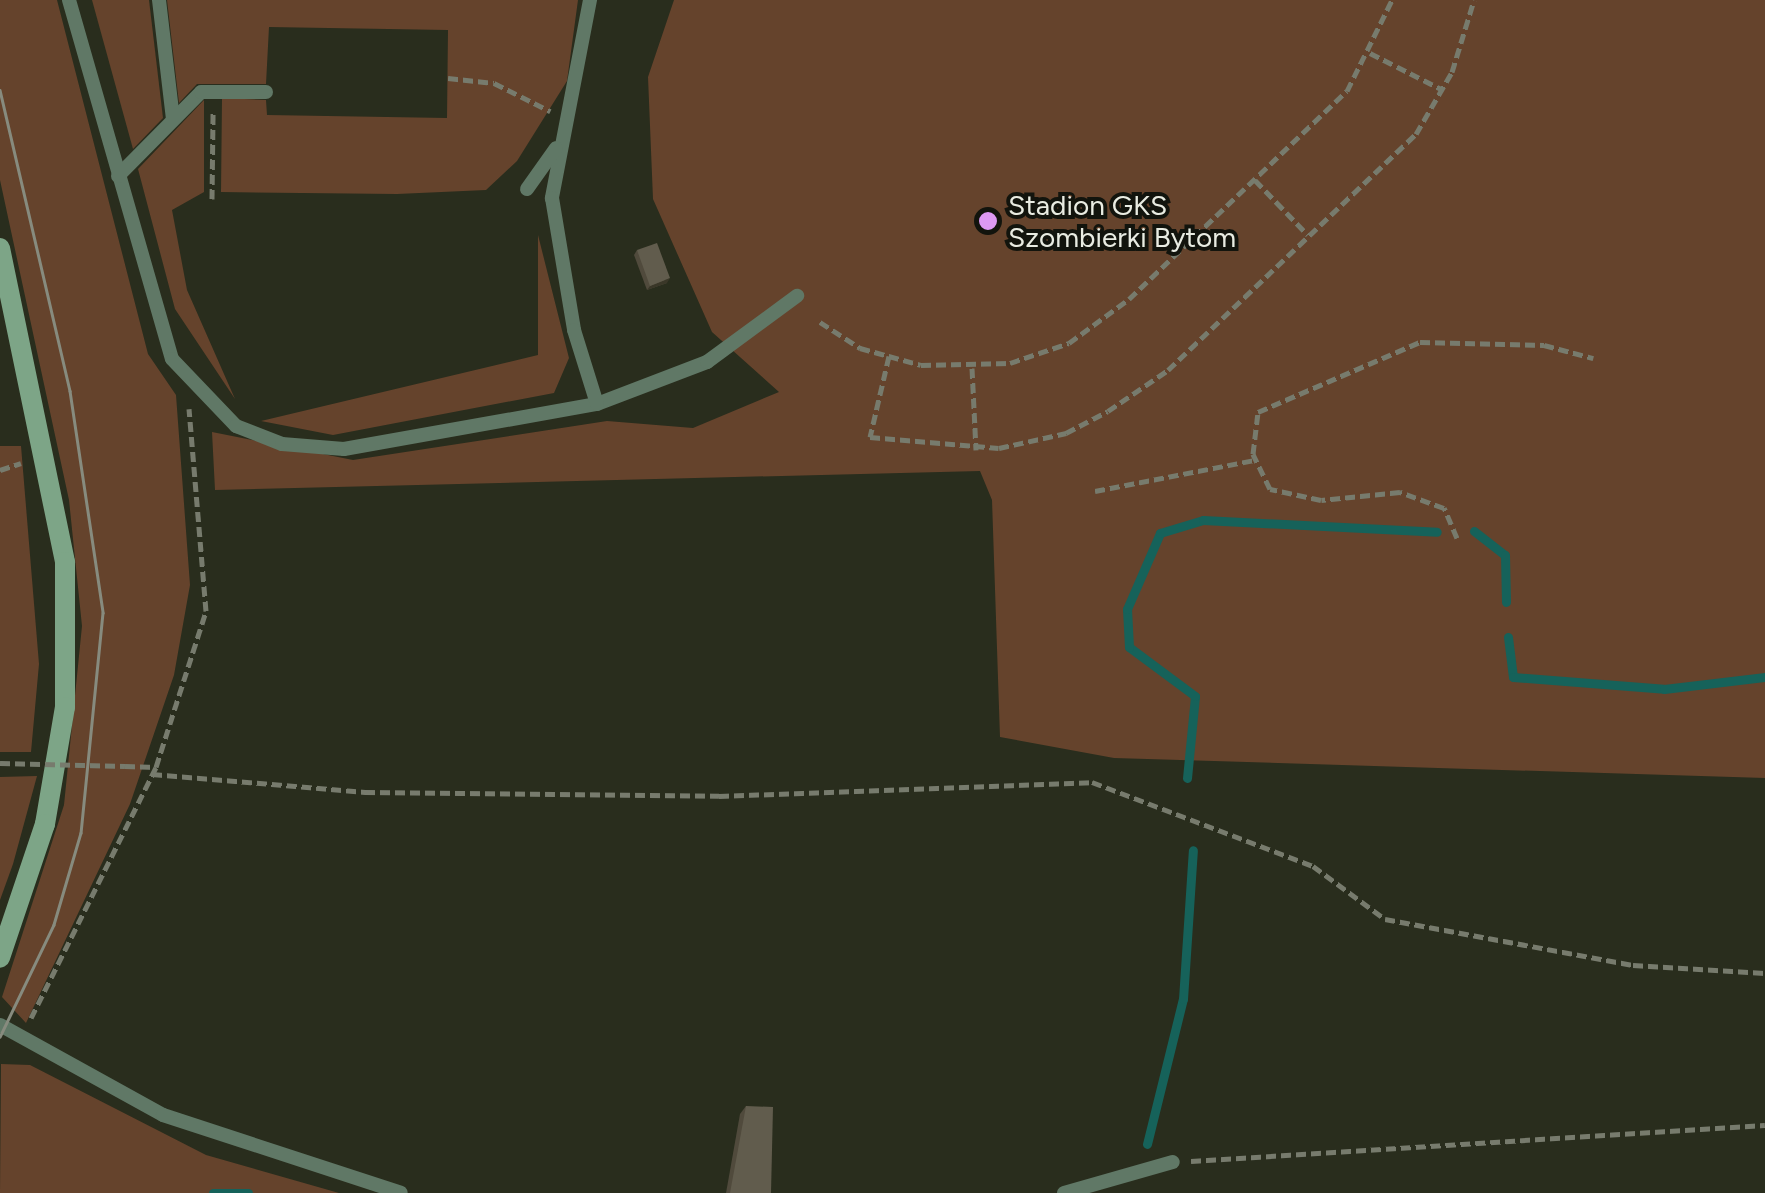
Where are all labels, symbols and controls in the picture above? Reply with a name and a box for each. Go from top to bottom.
place label: Stadion GKS Szombierki Bytom [1008,188,1236,254]
marker: Stadion GKS Szombierki Bytom [977,210,999,232]

